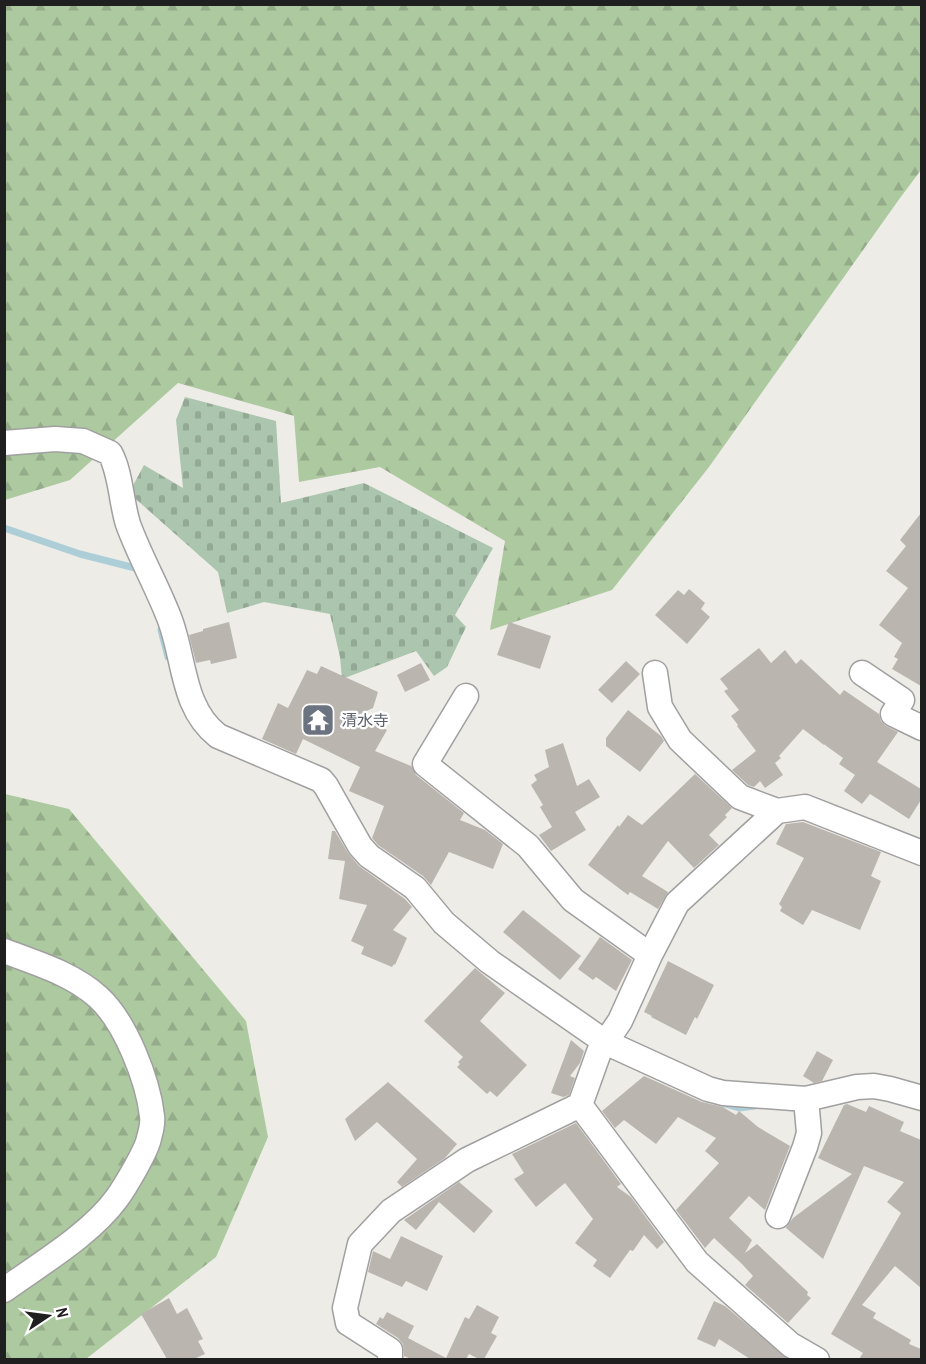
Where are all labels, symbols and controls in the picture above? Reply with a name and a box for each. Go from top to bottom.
temple icon: 清水寺 [300,702,336,738]
place label: 清水寺 [341,709,389,731]
north arrow [18,1286,78,1346]
text: N [51,1306,74,1320]

